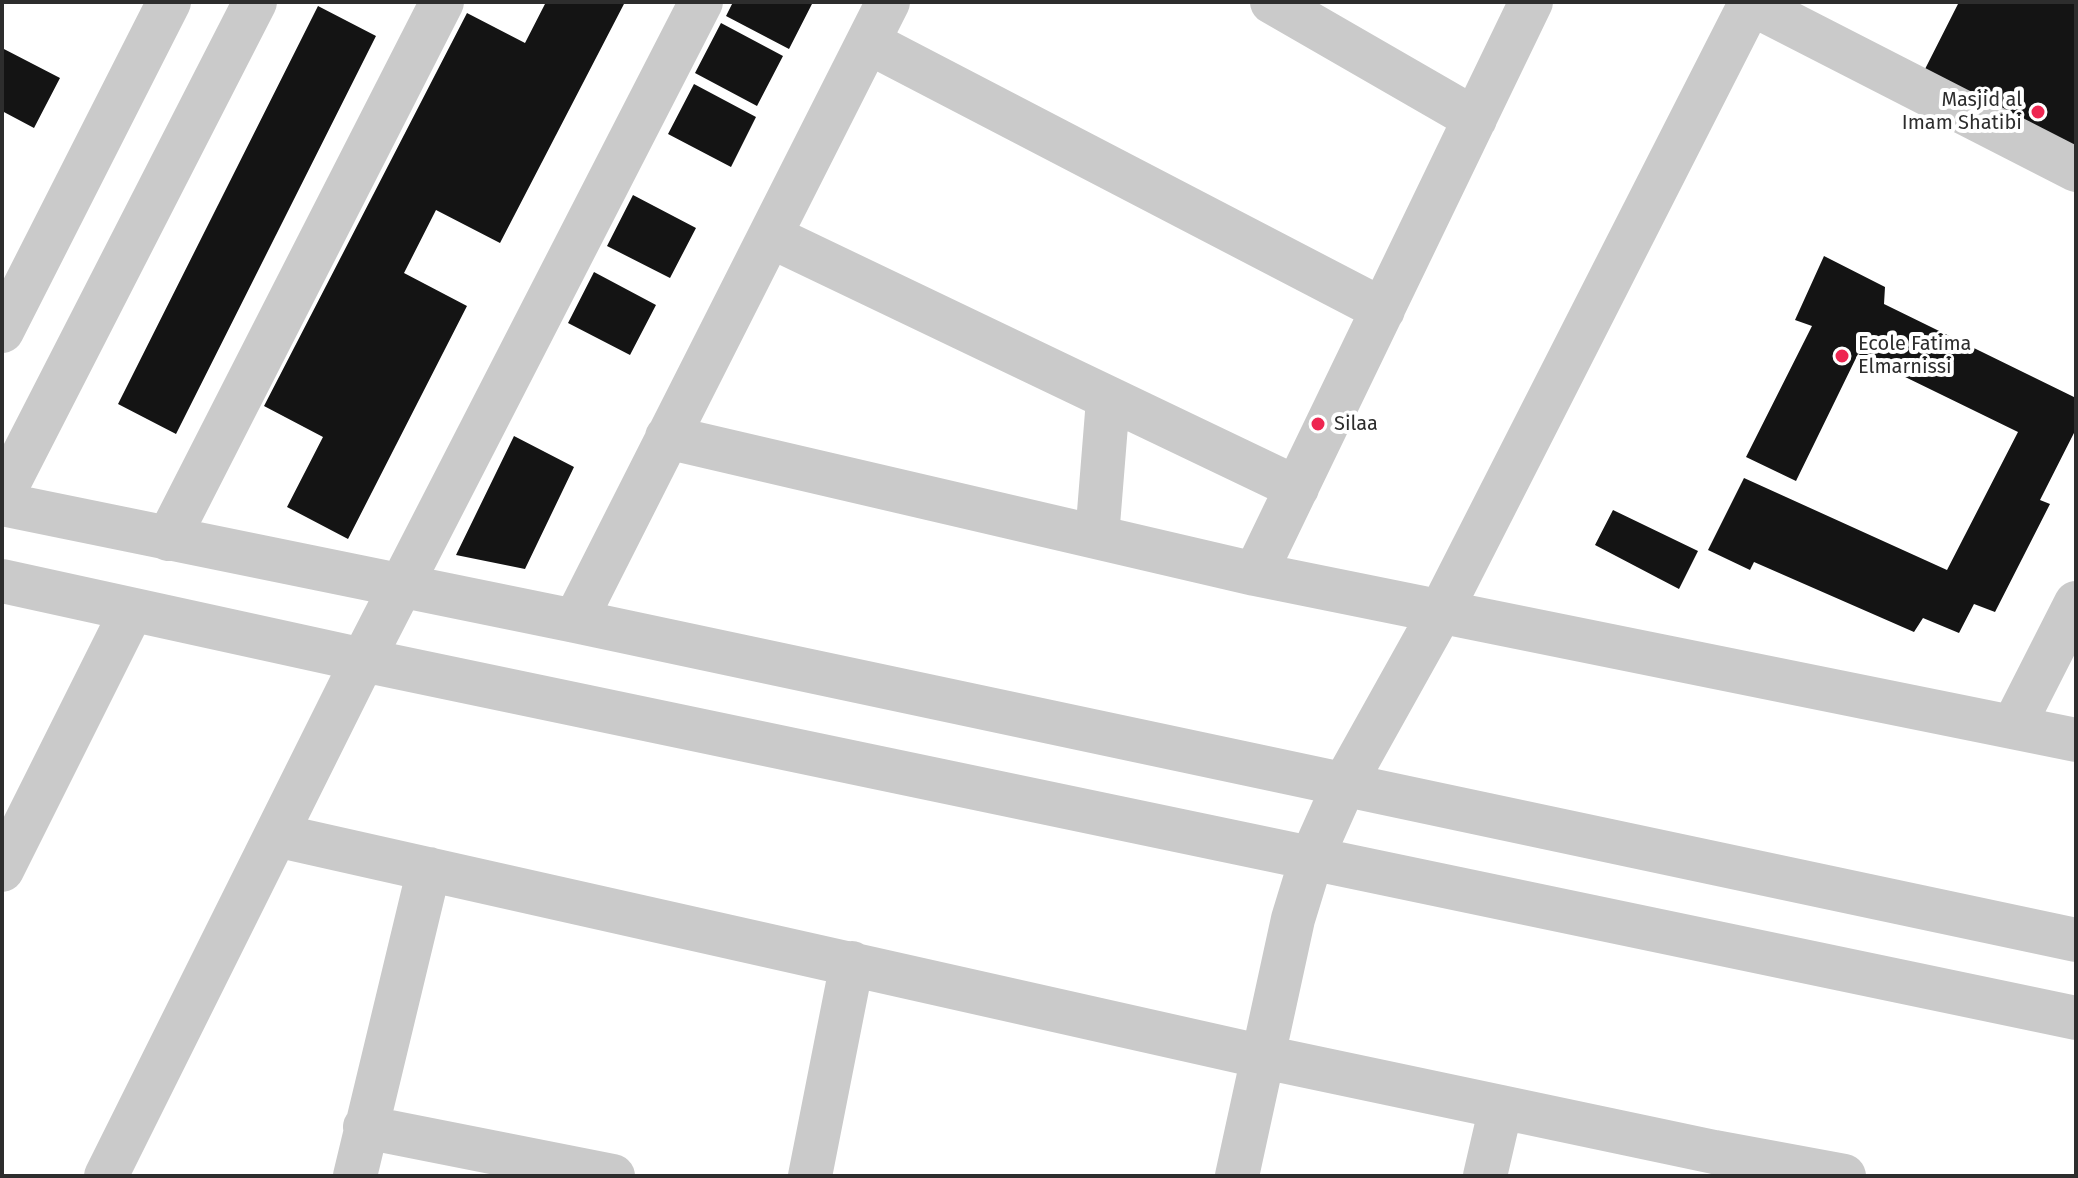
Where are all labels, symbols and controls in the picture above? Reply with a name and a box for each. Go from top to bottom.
place label: Masjid al Imam Shatibi [1902,88,2022,135]
marker: Masjid al Imam Shatibi [2029,103,2047,121]
place label: Ecole Fatima Elmarnissi [1858,332,1971,379]
marker: Ecole Fatima Elmarnissi [1833,347,1851,365]
place label: Silaa [1334,412,1378,436]
marker: Silaa [1309,415,1327,433]

